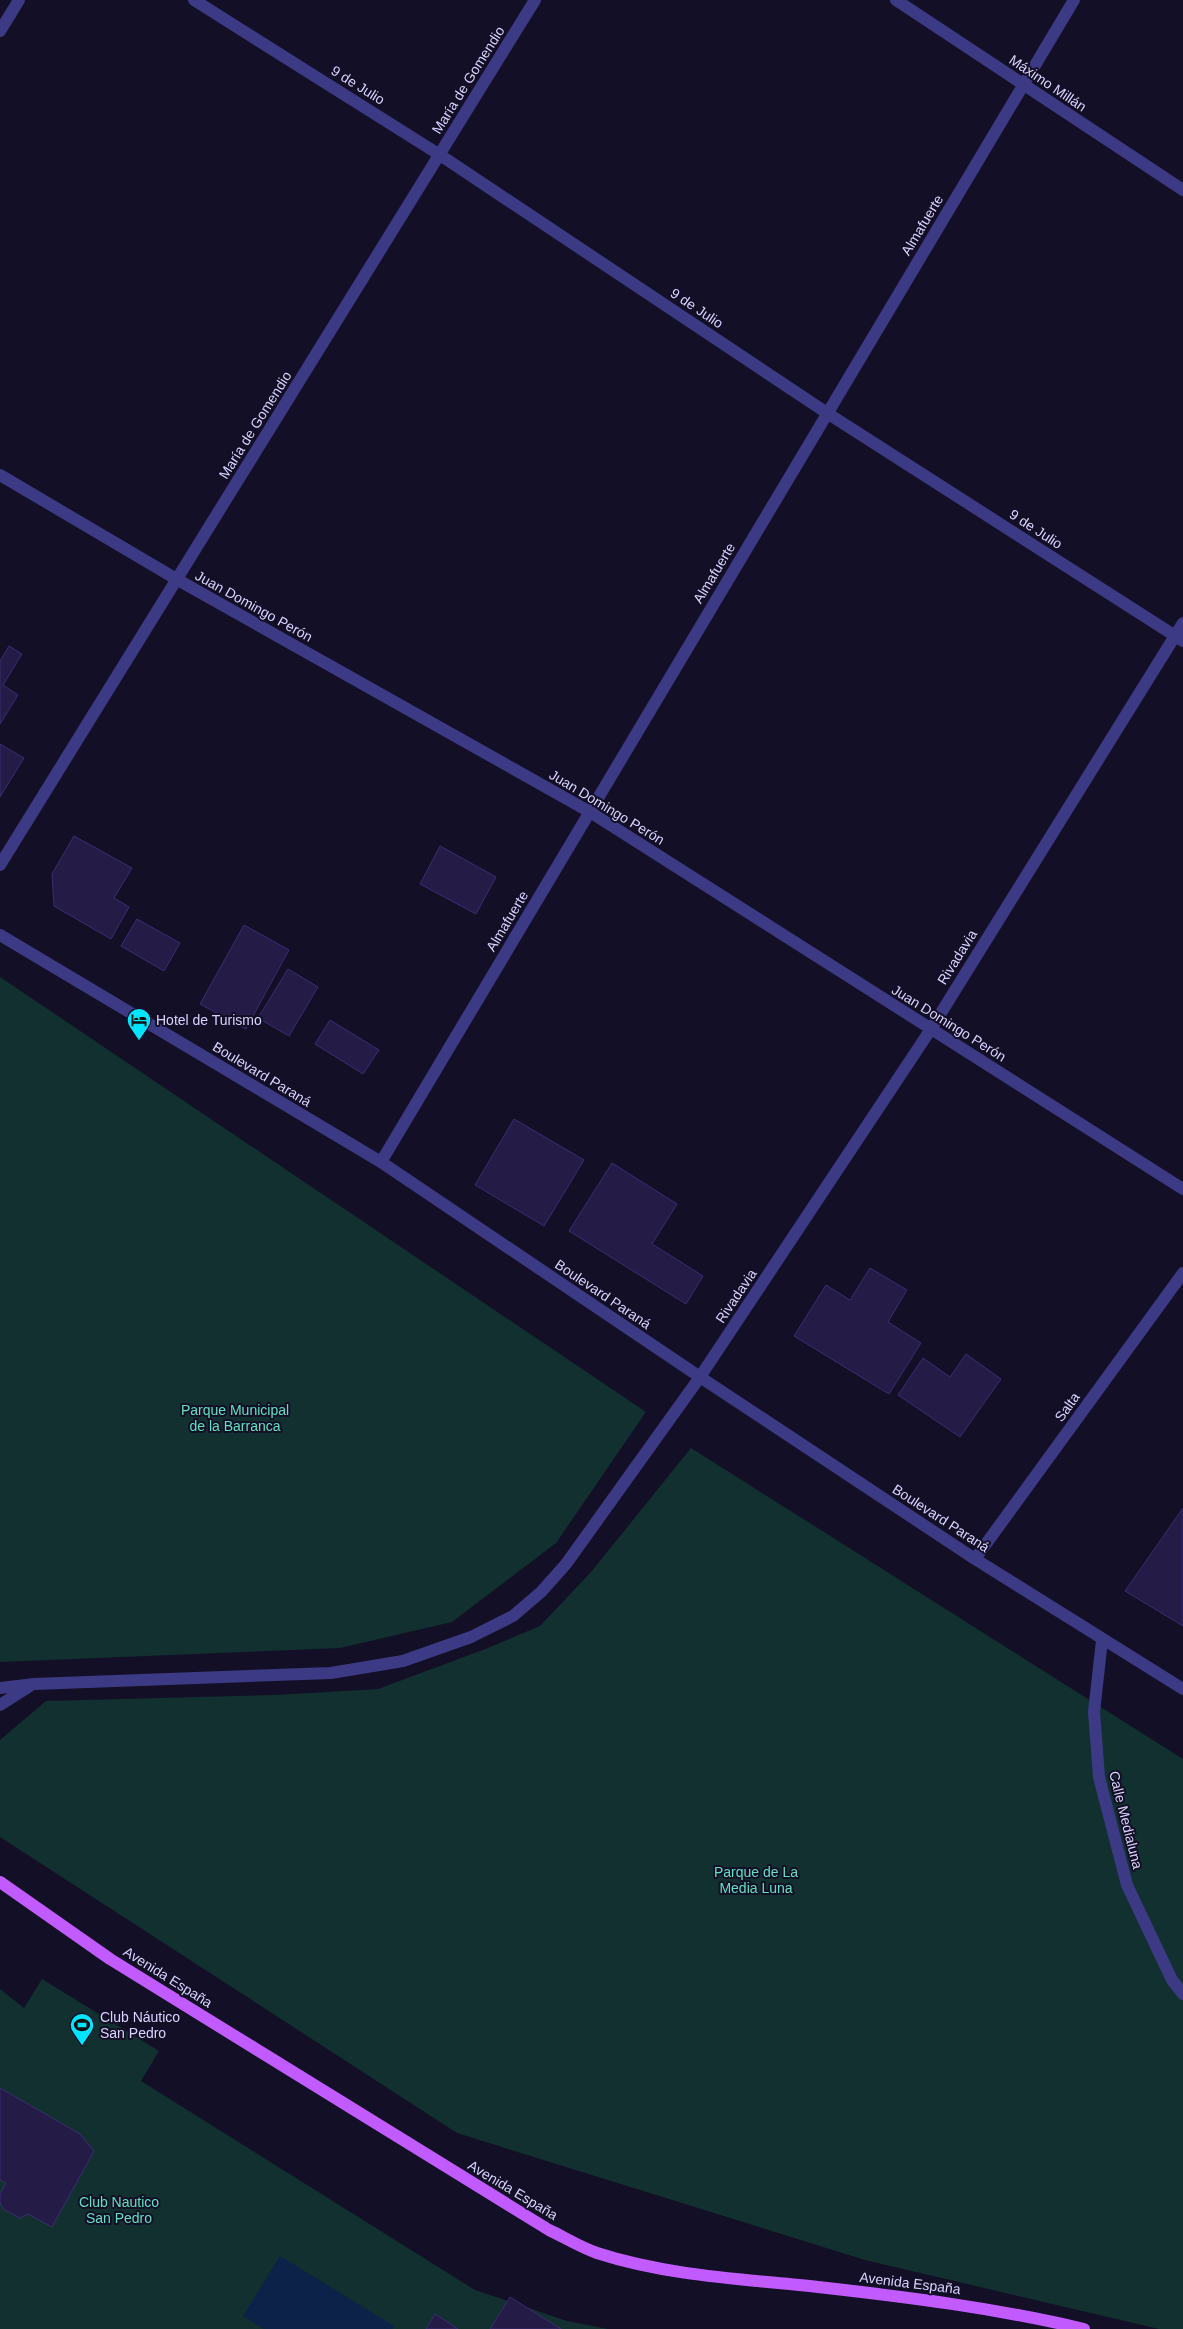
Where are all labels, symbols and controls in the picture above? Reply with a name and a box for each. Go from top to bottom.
street label: María de Gomendio [428,23,508,137]
street label: Máximo Millán [1006,51,1090,115]
street label: 9 de Julio [328,62,388,108]
street label: Almafuerte [898,192,946,258]
street label: 9 de Julio [668,285,726,332]
street label: María de Gomendio [215,368,295,482]
street label: 9 de Julio [1007,506,1066,552]
street label: Almafuerte [690,540,738,606]
street label: Juan Domingo Perón [193,567,315,645]
street label: Juan Domingo Perón [547,766,667,848]
street label: Almafuerte [483,888,531,954]
street label: Rivadavia [934,927,980,987]
street label: Juan Domingo Perón [889,981,1009,1065]
hotel icon: Hotel de Turismo [126,1007,152,1041]
place label: Hotel de Turismo [156,1012,262,1028]
street label: Boulevard Paraná [210,1038,314,1110]
street label: Boulevard Paraná [552,1256,654,1332]
street label: Rivadavia [712,1266,760,1326]
street label: Salta [1051,1389,1083,1425]
park label: Parque Municipal de la Barranca [181,1402,289,1434]
street label: Boulevard Paraná [890,1481,993,1555]
street label: Calle Medialuna [1106,1769,1146,1871]
park label: Parque de La Media Luna [714,1864,798,1896]
street label: Avenida España [121,1943,216,2011]
place label: Club Náutico San Pedro [100,2009,180,2041]
sports icon: Club Náutico San Pedro [69,2012,95,2046]
street label: Avenida España [465,2157,561,2223]
park label: Club Nautico San Pedro [79,2194,159,2226]
street label: Avenida España [859,2269,962,2297]

